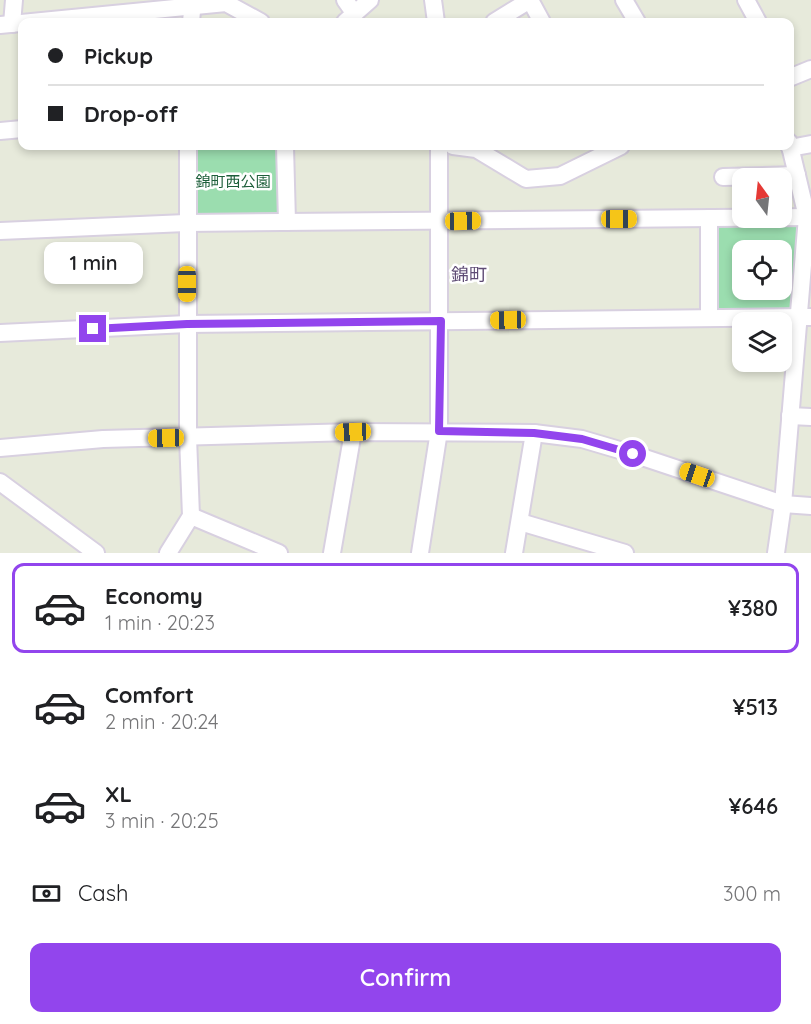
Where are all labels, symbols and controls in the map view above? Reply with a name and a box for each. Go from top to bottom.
text: Pickup [84,42,153,70]
text: Drop-off [84,100,178,128]
north arrow [732,168,792,228]
map controls [732,168,792,372]
park label: 錦町西公園 [195,172,271,191]
car [601,210,637,228]
car [445,212,481,230]
button: locate [732,240,792,300]
callout: 1 min [44,242,142,284]
text: 1 min [70,250,117,275]
district label: 錦町 [451,263,487,286]
car [178,266,196,302]
car [490,311,526,329]
button: layers [732,312,792,372]
route end [79,315,106,342]
car [335,422,371,442]
car [148,429,184,447]
route start [619,440,646,467]
car [677,461,717,489]
icon: car [33,581,87,635]
text: Economy [105,582,203,610]
text: ¥380 [728,594,778,622]
text: 1 min · 20:23 [105,610,215,635]
icon: car [33,680,87,734]
text: Comfort [105,681,194,709]
text: ¥513 [733,693,778,721]
text: 2 min · 20:24 [105,709,218,734]
icon: car [33,779,87,833]
text: XL [105,780,132,808]
text: ¥646 [728,792,778,820]
text: 3 min · 20:25 [105,808,219,833]
icon: cash [30,877,63,910]
text: Cash [78,879,129,907]
text: 300 m [723,881,781,906]
button: Confirm [30,943,781,1012]

